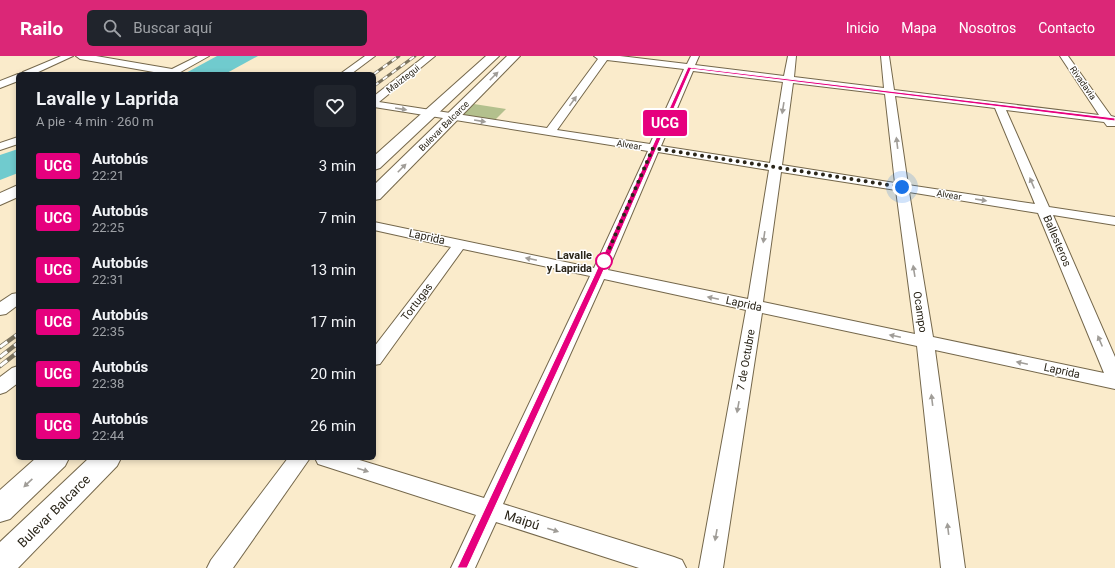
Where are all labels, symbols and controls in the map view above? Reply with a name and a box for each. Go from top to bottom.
search box [87,10,367,46]
text: Railo [20,17,63,40]
icon: search [101,17,123,39]
text: Buscar aquí [133,19,212,37]
text: Inicio [846,20,879,36]
text: Mapa [901,20,937,36]
text: Nosotros [959,20,1016,36]
text: Contacto [1038,20,1095,36]
street label: Maiztegui [384,63,422,95]
street label: Rivadavia [1068,64,1098,102]
one-way arrow [489,71,499,81]
button: heart [314,85,356,127]
text: Lavalle y Laprida [36,87,179,110]
one-way arrow [569,95,577,106]
street label: Bulevar Balcarce [417,99,471,153]
one-way arrow [780,102,786,114]
one-way arrow [395,106,407,112]
line badge: UCG [642,110,688,136]
text: A pie · 4 min · 260 m [36,114,154,129]
text: UCG [651,115,679,131]
one-way arrow [473,118,486,124]
one-way arrow [894,137,900,149]
street label: Alvear [616,138,642,152]
text: Autobús [92,150,148,168]
text: 3 min [319,157,356,175]
text: UCG [44,158,72,174]
one-way arrow [397,163,407,173]
text: 22:21 [92,168,124,183]
your location [892,177,912,197]
one-way arrow [1029,177,1035,189]
street label: Alvear [936,188,962,202]
one-way arrow [975,197,988,203]
text: Autobús [92,202,148,220]
text: 7 min [319,209,356,227]
text: UCG [44,210,72,226]
street label: Ballesteros [1040,213,1074,269]
text: 22:25 [92,220,124,235]
street label: Laprida [408,227,446,247]
one-way arrow [761,231,767,243]
place label: Lavalle y Laprida [547,249,592,275]
marker: Lavalle y Laprida [595,252,613,270]
text: Autobús [92,254,148,272]
one-way arrow [525,256,537,262]
text: 13 min [310,261,356,279]
text: UCG [44,262,72,278]
one-way arrow [911,265,917,278]
text: 22:31 [92,272,124,287]
street label: Tortugas [399,280,436,323]
street label: Ocampo [910,291,930,333]
one-way arrow [707,294,719,300]
street label: Laprida [725,294,763,314]
text: Autobús [92,306,148,324]
text: 17 min [310,313,356,331]
text: UCG [44,314,72,330]
text: 22:35 [92,324,124,339]
street label: 7 de Octubre [734,328,758,392]
one-way arrow [889,333,901,339]
one-way arrow [1096,335,1102,347]
text: Autobús [92,358,148,376]
one-way arrow [1016,359,1028,365]
street label: Laprida [1043,361,1081,381]
text: 20 min [310,365,356,383]
text: UCG [44,366,72,382]
text: 22:38 [92,376,124,391]
one-way arrow [929,394,935,406]
one-way arrow [735,401,741,413]
text: Autobús [92,410,148,428]
text: 26 min [310,417,356,435]
text: UCG [44,418,72,434]
text: 22:44 [92,428,124,443]
one-way arrow [357,467,369,473]
street label: Bulevar Balcarce [15,472,93,550]
one-way arrow [23,479,33,488]
street label: Maipú [503,507,541,533]
one-way arrow [945,523,951,535]
one-way arrow [548,527,560,533]
one-way arrow [713,529,719,541]

